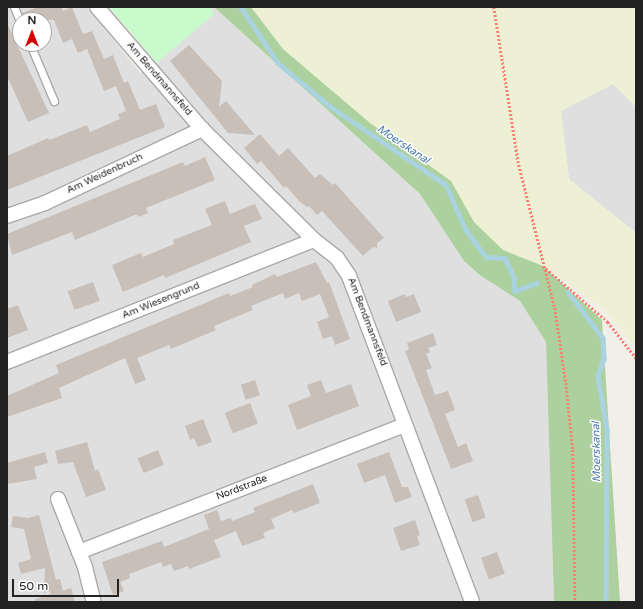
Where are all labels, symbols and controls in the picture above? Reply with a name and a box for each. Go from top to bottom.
north arrow [12,12,52,52]
text: N [28,14,36,27]
street label: Am Bendmannsfeld [124,40,194,118]
water label: Moerskanal [374,123,432,167]
street label: Am Weidenbruch [65,151,145,197]
street label: Am Bendmannsfeld [345,276,389,368]
street label: Am Wiesengrund [120,280,202,322]
water label: Moerskanal [590,422,604,482]
street label: Nordstraße [215,473,269,503]
scale bar [14,571,121,597]
text: 50 m [19,579,48,593]

